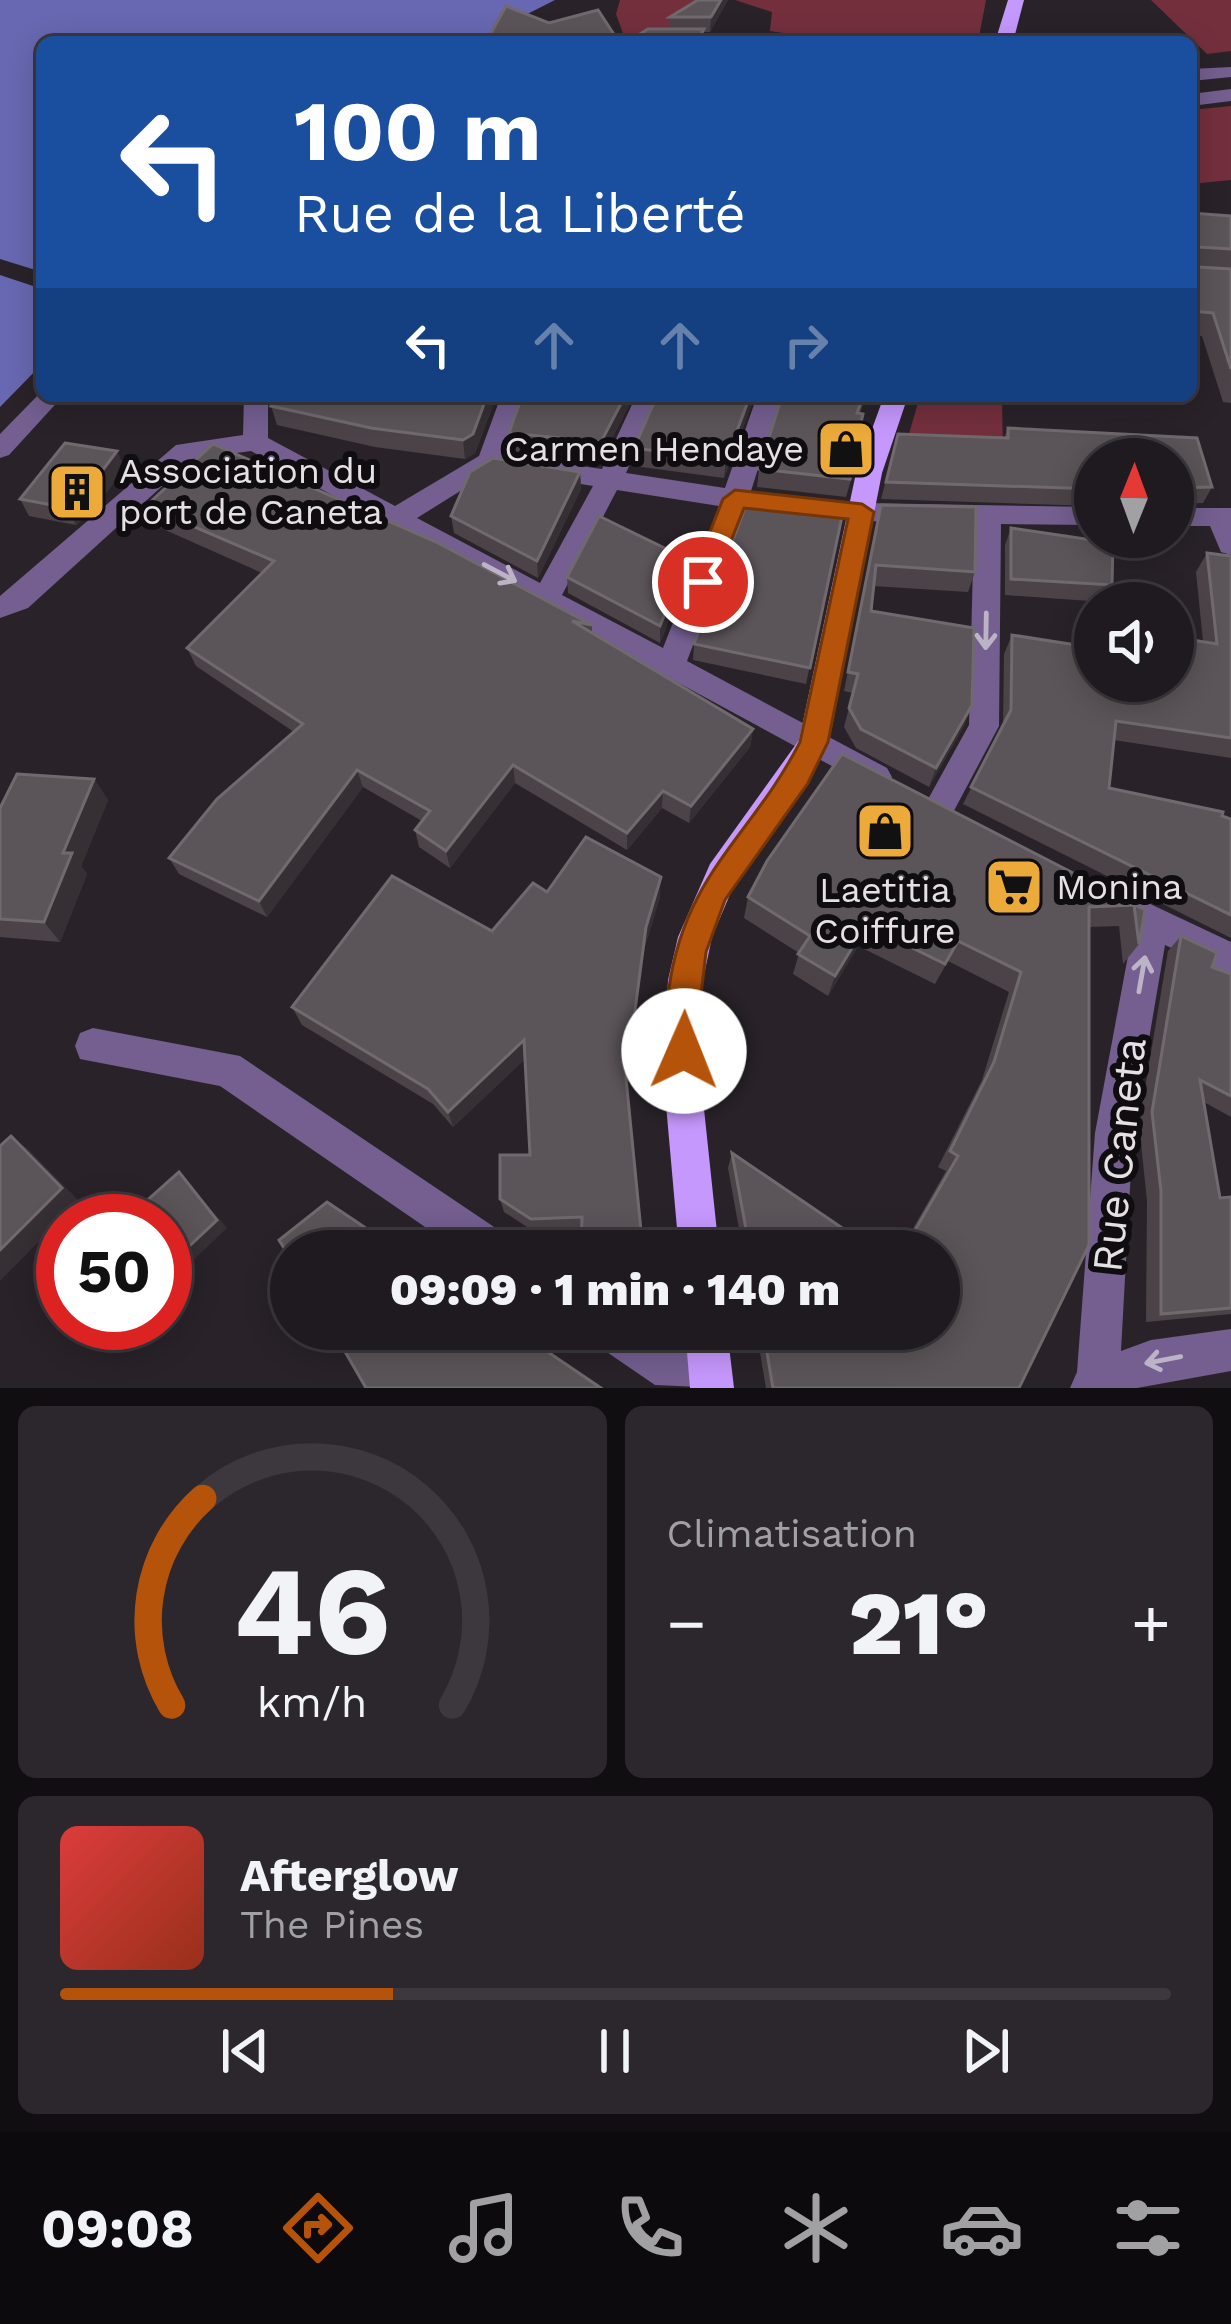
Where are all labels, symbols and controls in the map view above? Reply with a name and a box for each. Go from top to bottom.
text: 100 m [294,82,541,180]
icon: left [96,84,252,240]
text: Rue de la Liberté [294,182,746,245]
icon: left [395,312,461,378]
icon: ahead [521,312,587,378]
icon: ahead [647,312,713,378]
icon: right [773,312,839,378]
shop icon: Carmen Hendaye [815,418,877,480]
place label: Carmen Hendaye [504,428,804,470]
north arrow [1074,438,1194,558]
map controls [1074,438,1194,702]
place label: Association du port de Caneta [119,450,383,533]
building icon: Association du port de Caneta [46,461,108,523]
pin [652,531,754,633]
icon: arrive [670,549,736,615]
one-way arrow [481,562,516,585]
button: sound [1074,582,1194,702]
one-way arrow [974,611,997,650]
shop icon: Laetitia Coiffure [854,800,916,862]
supermarket icon: Monina [983,856,1045,918]
place label: Monina [1056,866,1183,908]
place label: Laetitia Coiffure [814,869,956,952]
one-way arrow [1132,955,1155,994]
position arrow [621,988,747,1114]
street label: Rue Caneta [1082,1035,1156,1275]
speed limit sign: 50 [36,1194,192,1350]
text: 09:09 · 1 min · 140 m [390,1263,840,1316]
one-way arrow [1144,1350,1183,1372]
text: Climatisation [667,1511,917,1556]
text: 46 [233,1538,391,1684]
text: 21° [849,1570,989,1676]
text: − [667,1585,706,1662]
text: + [1131,1585,1171,1662]
text: km/h [257,1677,367,1727]
text: Afterglow [240,1849,459,1902]
text: The Pines [240,1902,424,1947]
icon: previous [212,2018,278,2084]
icon: pause [582,2018,648,2084]
icon: next [953,2018,1019,2084]
icon: directions [276,2186,360,2270]
icon: music [442,2186,526,2270]
icon: phone [608,2186,692,2270]
icon: climate [774,2186,858,2270]
icon: car [940,2186,1024,2270]
icon: filters [1106,2186,1190,2270]
text: 09:08 [41,2197,194,2260]

